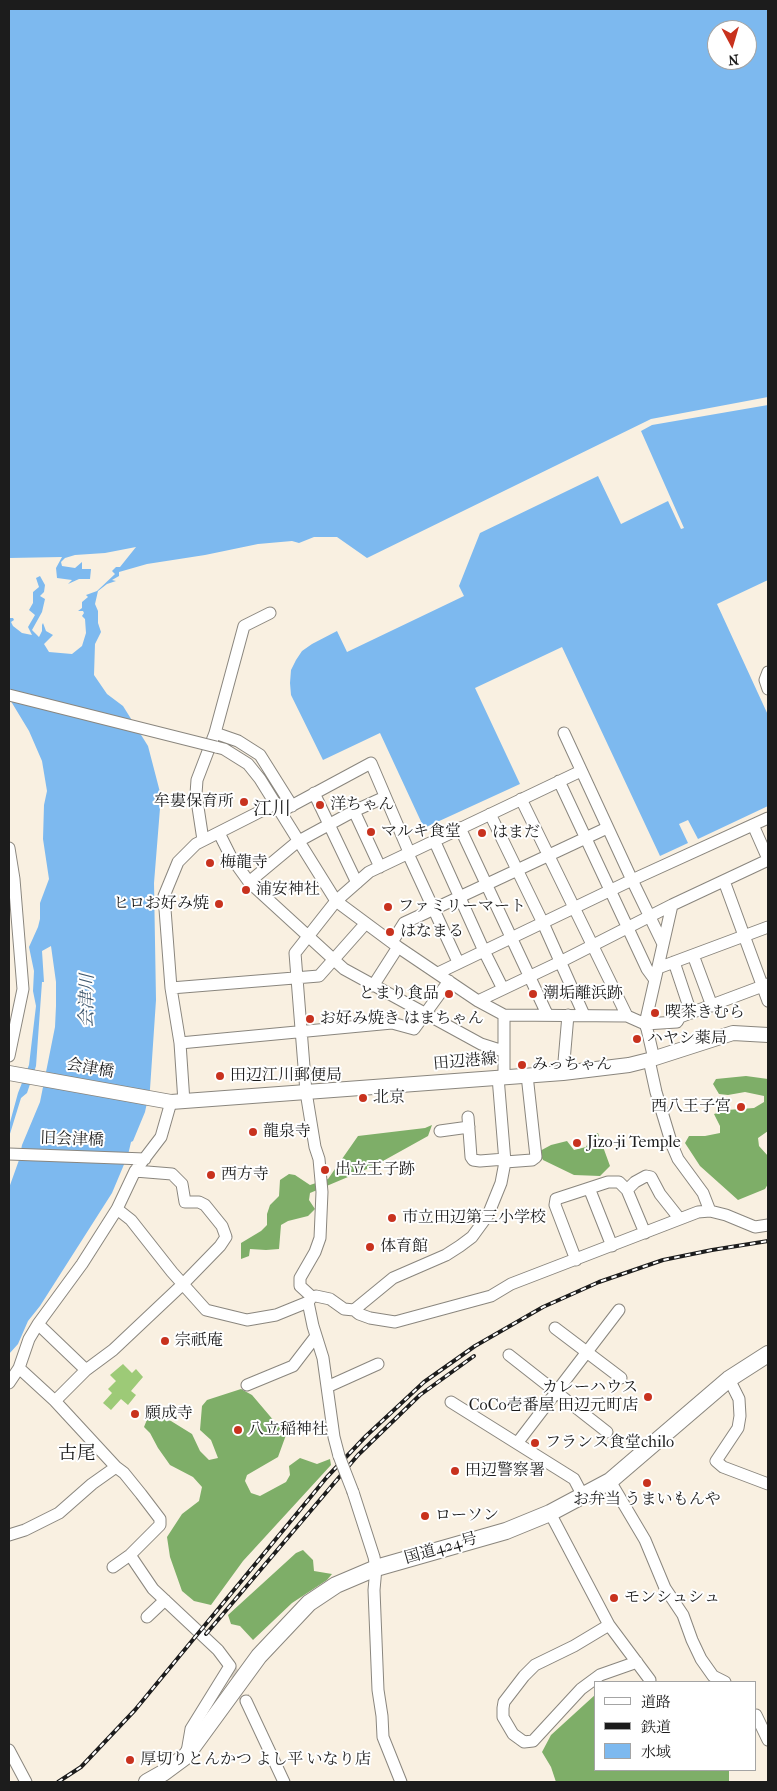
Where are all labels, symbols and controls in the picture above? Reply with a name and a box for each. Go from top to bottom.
north arrow [707,20,757,70]
text: N [727,50,740,68]
place label: 牟婁保育所 [154,792,234,812]
place label: 洋ちゃん [330,795,394,815]
marker: 牟婁保育所 [238,796,250,808]
district label: 江川 [253,799,291,821]
marker: 洋ちゃん [314,799,326,811]
place label: マルキ食堂 [381,822,461,842]
place label: はまだ [492,823,540,843]
marker: マルキ食堂 [365,826,377,838]
marker: はまだ [476,827,488,839]
place label: 梅龍寺 [220,853,268,873]
marker: 梅龍寺 [204,857,216,869]
place label: 浦安神社 [256,880,320,900]
marker: 浦安神社 [240,884,252,896]
place label: ヒロお好み焼 [113,894,209,914]
place label: ファミリーマート [398,897,526,917]
marker: ヒロお好み焼 [213,898,225,910]
marker: ファミリーマート [382,901,394,913]
place label: はなまる [400,922,464,942]
marker: はなまる [384,926,396,938]
water label: 会津川 [77,974,99,1028]
place label: とまり食品 [359,984,439,1004]
place label: 潮垢離浜跡 [543,984,623,1004]
marker: とまり食品 [443,988,455,1000]
marker: 潮垢離浜跡 [527,988,539,1000]
place label: 喫茶きむら [665,1003,745,1023]
marker: 喫茶きむら [649,1007,661,1019]
place label: お好み焼き はまちゃん [320,1009,483,1029]
marker: お好み焼き はまちゃん [304,1013,316,1025]
place label: ハヤシ薬局 [647,1029,727,1049]
marker: ハヤシ薬局 [631,1033,643,1045]
street label: 田辺港線 [432,1050,498,1074]
street label: 会津橋 [65,1055,115,1083]
place label: みっちゃん [532,1055,612,1075]
marker: みっちゃん [516,1059,528,1071]
place label: 田辺江川郵便局 [230,1066,342,1086]
marker: 田辺江川郵便局 [214,1070,226,1082]
place label: 北京 [373,1088,405,1108]
marker: 北京 [357,1092,369,1104]
place label: 西八王子宮 [651,1097,731,1117]
marker: 西八王子宮 [735,1101,747,1113]
place label: 龍泉寺 [263,1122,311,1142]
marker: 龍泉寺 [247,1126,259,1138]
street label: 旧会津橋 [40,1129,104,1151]
place label: Jizo-ji Temple [587,1133,681,1153]
marker: Jizo-ji Temple [571,1137,583,1149]
place label: 出立王子跡 [335,1160,415,1180]
marker: 出立王子跡 [319,1164,331,1176]
place label: 西方寺 [221,1165,269,1185]
marker: 西方寺 [205,1169,217,1181]
place label: 市立田辺第三小学校 [402,1208,546,1228]
marker: 市立田辺第三小学校 [386,1212,398,1224]
place label: 体育館 [380,1237,428,1257]
marker: 体育館 [364,1241,376,1253]
place label: 宗祇庵 [175,1331,223,1351]
marker: 宗祇庵 [159,1335,171,1347]
place label: カレーハウス CoCo壱番屋 田辺元町店 [469,1378,638,1416]
marker: カレーハウス CoCo壱番屋 田辺元町店 [642,1391,654,1403]
place label: 願成寺 [145,1404,193,1424]
marker: 願成寺 [129,1408,141,1420]
place label: 八立稲神社 [248,1420,328,1440]
marker: 八立稲神社 [232,1424,244,1436]
place label: フランス食堂chilo [545,1433,674,1453]
marker: フランス食堂chilo [529,1437,541,1449]
district label: 古尾 [58,1443,96,1465]
place label: 田辺警察署 [465,1461,545,1481]
marker: 田辺警察署 [449,1465,461,1477]
marker: お弁当 うまいもんや [641,1477,653,1489]
place label: お弁当 うまいもんや [573,1490,721,1510]
place label: ローソン [435,1506,499,1526]
marker: ローソン [419,1510,431,1522]
street label: 国道424号 [402,1529,480,1569]
place label: モンシュシュ [624,1588,720,1608]
marker: モンシュシュ [608,1592,620,1604]
legend [594,1681,757,1771]
text: 道路 [641,1693,671,1711]
text: 鉄道 [641,1718,671,1736]
text: 水域 [641,1743,671,1761]
place label: 厚切りとんかつ よし平 いなり店 [140,1750,371,1770]
marker: 厚切りとんかつ よし平 いなり店 [124,1754,136,1766]

